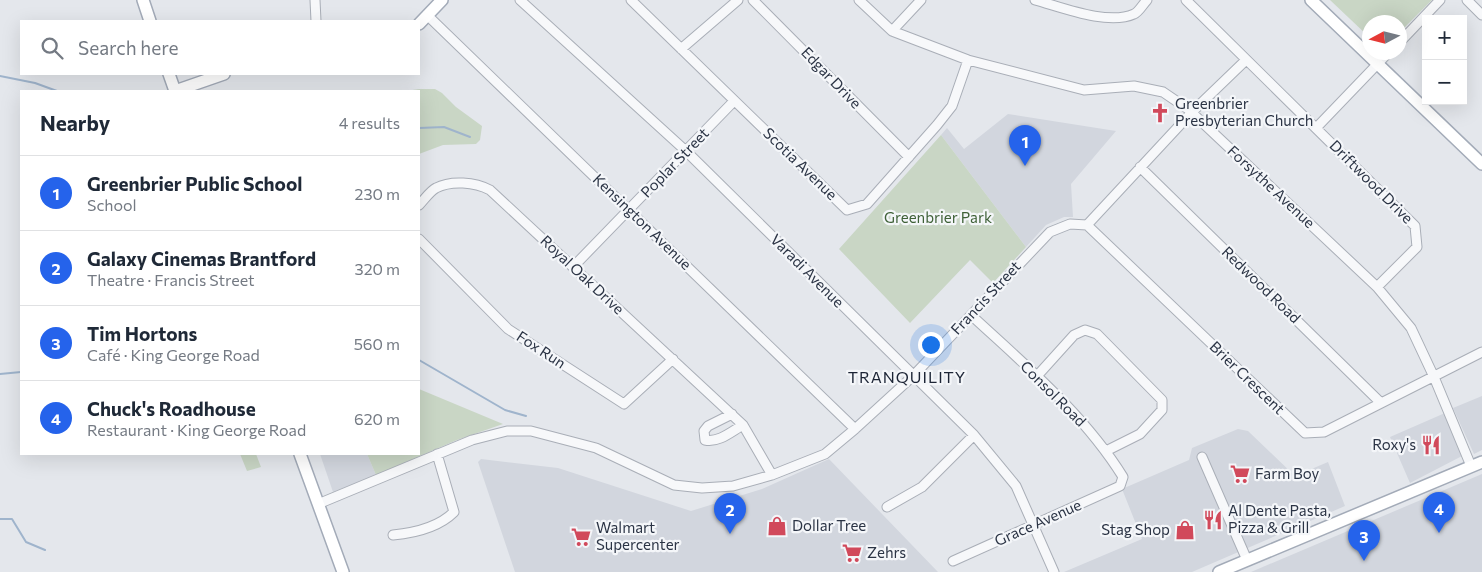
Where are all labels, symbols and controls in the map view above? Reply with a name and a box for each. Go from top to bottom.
north arrow [1362,15,1407,60]
map controls [1422,15,1467,105]
button: + [1422,15,1467,60]
search box [20,20,420,75]
icon: search [38,34,66,62]
text: Search here [78,36,178,59]
street label: Edgar Drive [798,43,866,112]
button: − [1422,60,1467,105]
place label: Greenbrier Presbyterian Church [1175,94,1313,129]
church icon: Greenbrier Presbyterian Church [1149,102,1171,124]
text: Nearby [40,110,110,135]
text: 4 results [339,113,400,132]
street label: Poplar Street [637,124,712,201]
street label: Scotia Avenue [760,124,841,203]
pin: 1 [1009,125,1041,166]
street label: Driftwood Drive [1326,136,1417,227]
street label: Forsythe Avenue [1224,141,1319,231]
street label: Kensington Avenue [590,170,696,273]
text: Greenbrier Public School [87,172,302,195]
text: 1 [52,184,60,203]
text: 230 m [355,184,400,203]
text: School [87,195,137,214]
park label: Greenbrier Park [884,208,992,226]
street label: Varadi Avenue [767,230,848,311]
street label: Royal Oak Drive [537,231,628,318]
street label: Redwood Road [1219,242,1305,326]
text: Galaxy Cinemas Brantford [87,247,316,270]
street label: Francis Street [947,257,1024,338]
text: 2 [51,259,61,278]
text: 320 m [355,259,400,278]
text: Theatre · Francis Street [87,270,255,289]
text: Tim Hortons [87,322,197,345]
street label: Fox Run [514,327,569,372]
your location [918,332,944,358]
text: 3 [51,334,61,353]
text: 560 m [354,334,400,353]
street label: Brier Crescent [1207,337,1289,417]
text: Café · King George Road [87,345,260,364]
street label: Consol Road [1017,357,1090,430]
district label: TRANQUILITY [848,367,966,386]
text: Chuck's Roadhouse [87,397,256,420]
text: 4 [51,409,61,428]
text: 620 m [354,409,400,428]
text: Restaurant · King George Road [87,420,306,439]
restaurant icon: Roxy's [1420,434,1442,456]
place label: Roxy's [1372,435,1416,453]
supermarket icon: Farm Boy [1229,463,1251,485]
place label: Farm Boy [1255,464,1319,482]
pin: 4 [1423,492,1455,533]
pin: 2 [714,493,746,534]
street label: Grace Avenue [992,495,1084,549]
place label: Al Dente Pasta, Pizza & Grill [1228,501,1331,536]
restaurant icon: Al Dente Pasta, Pizza & Grill [1202,509,1224,531]
shop icon: Dollar Tree [766,515,788,537]
place label: Dollar Tree [792,516,866,534]
place label: Walmart Supercenter [596,518,680,553]
shop icon: Stag Shop [1174,519,1196,541]
place label: Stag Shop [1101,520,1170,538]
pin: 3 [1348,520,1380,561]
supermarket icon: Walmart Supercenter [570,526,592,548]
supermarket icon: Zehrs [841,542,863,564]
place label: Zehrs [867,543,906,561]

